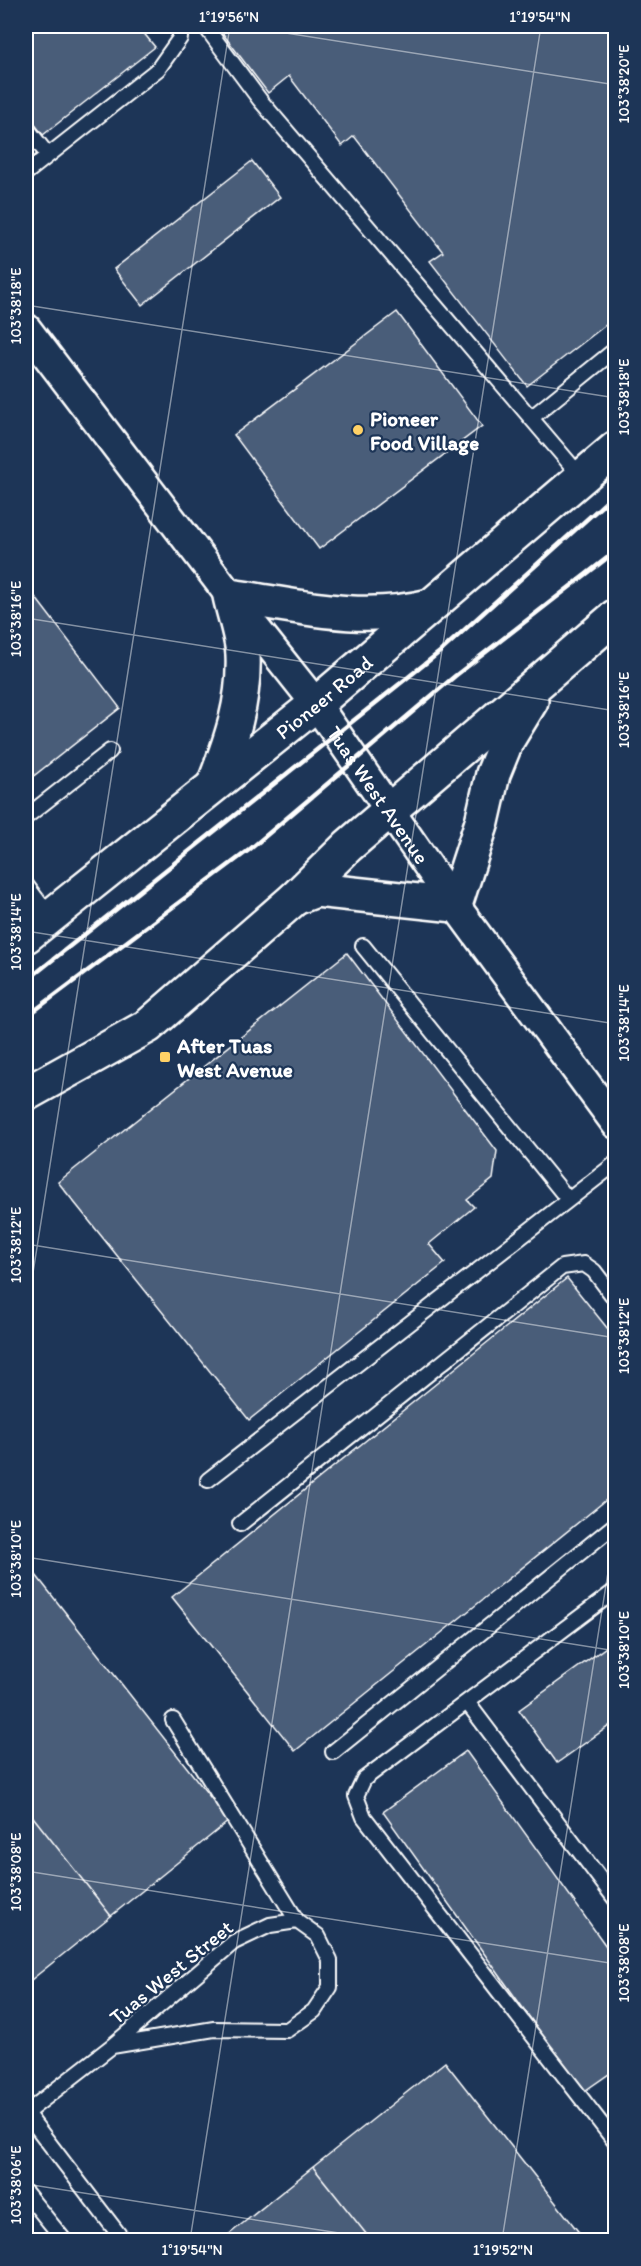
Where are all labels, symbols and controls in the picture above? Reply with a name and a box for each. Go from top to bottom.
text: 1°19'56"N [199,8,259,26]
text: 1°19'54"N [509,8,571,26]
text: 103°38'20"E [615,45,633,123]
text: 103°38'18"E [7,268,25,344]
text: 103°38'18"E [615,359,633,435]
place label: Pioneer Food Village [370,406,479,456]
marker: Pioneer Food Village [351,423,365,437]
text: 103°38'16"E [7,581,25,657]
street label: Pioneer Road [270,649,378,744]
text: 103°38'16"E [615,672,633,748]
street label: Tuas West Avenue [322,721,435,868]
text: 103°38'14"E [7,893,25,971]
text: 103°38'14"E [615,984,633,1062]
place label: After Tuas West Avenue [176,1033,293,1082]
marker: After Tuas West Avenue [158,1050,172,1064]
text: 103°38'12"E [7,1207,25,1283]
text: 103°38'12"E [615,1298,633,1374]
text: 103°38'10"E [7,1520,25,1598]
text: 103°38'10"E [615,1611,633,1689]
text: 103°38'08"E [7,1832,25,1912]
street label: Tuas West Street [104,1914,238,2029]
text: 103°38'08"E [615,1923,633,2003]
text: 103°38'06"E [7,2146,25,2224]
text: 1°19'54"N [161,2241,223,2259]
text: 1°19'52"N [473,2241,533,2259]

